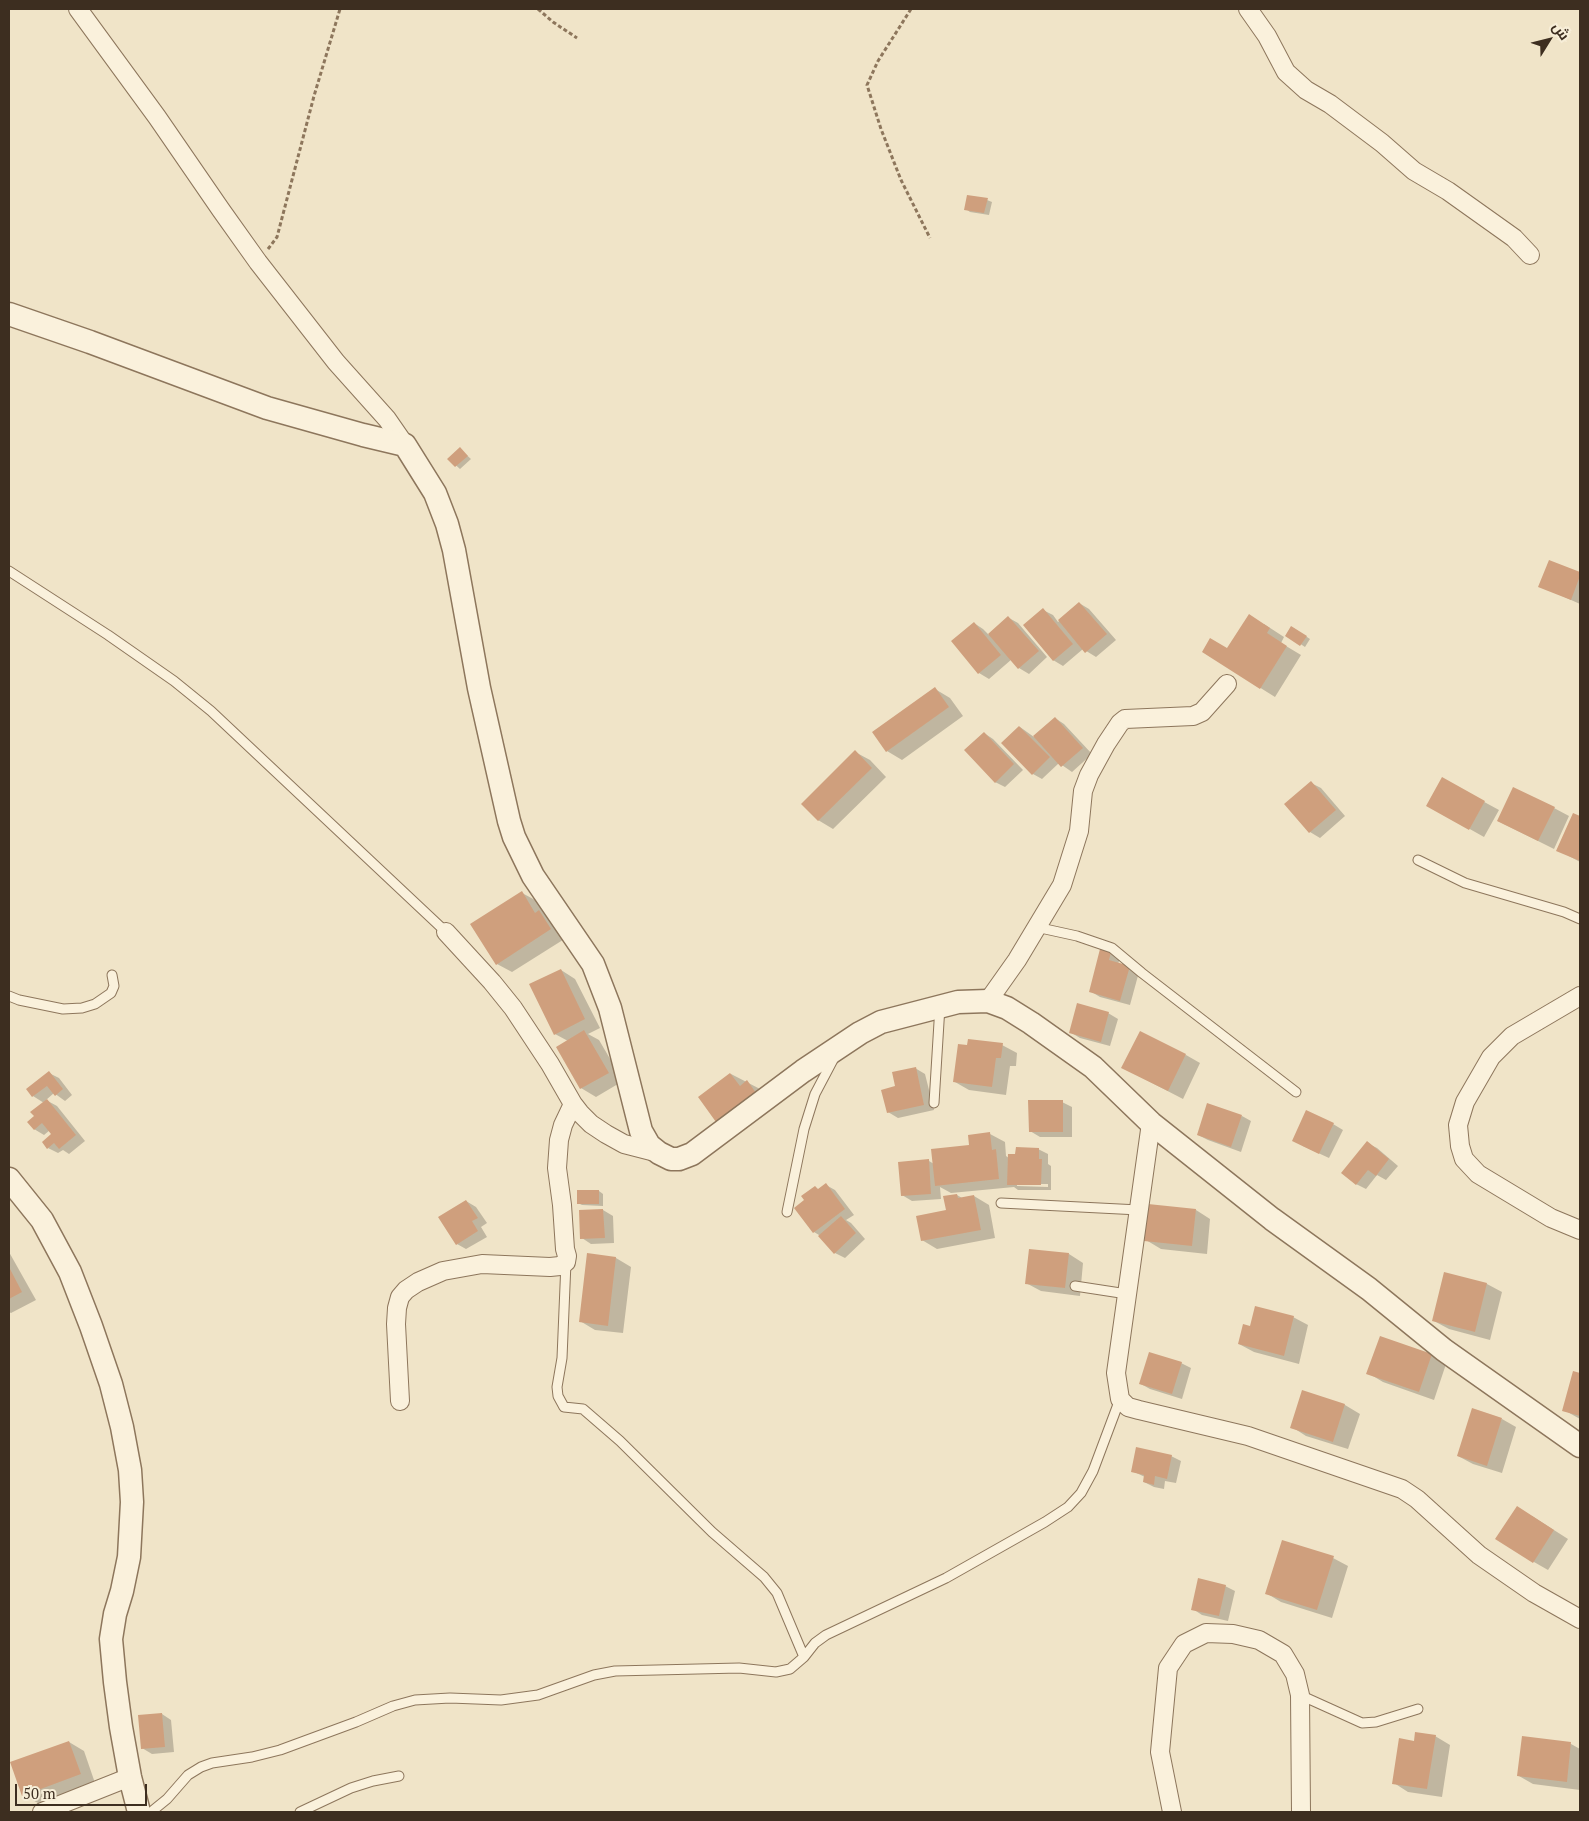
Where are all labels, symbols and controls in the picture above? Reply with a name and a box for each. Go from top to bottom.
north arrow [1524,15,1574,65]
text: ش [1549,18,1575,44]
scale bar [18,1774,150,1806]
text: 50 m [23,1783,56,1803]

